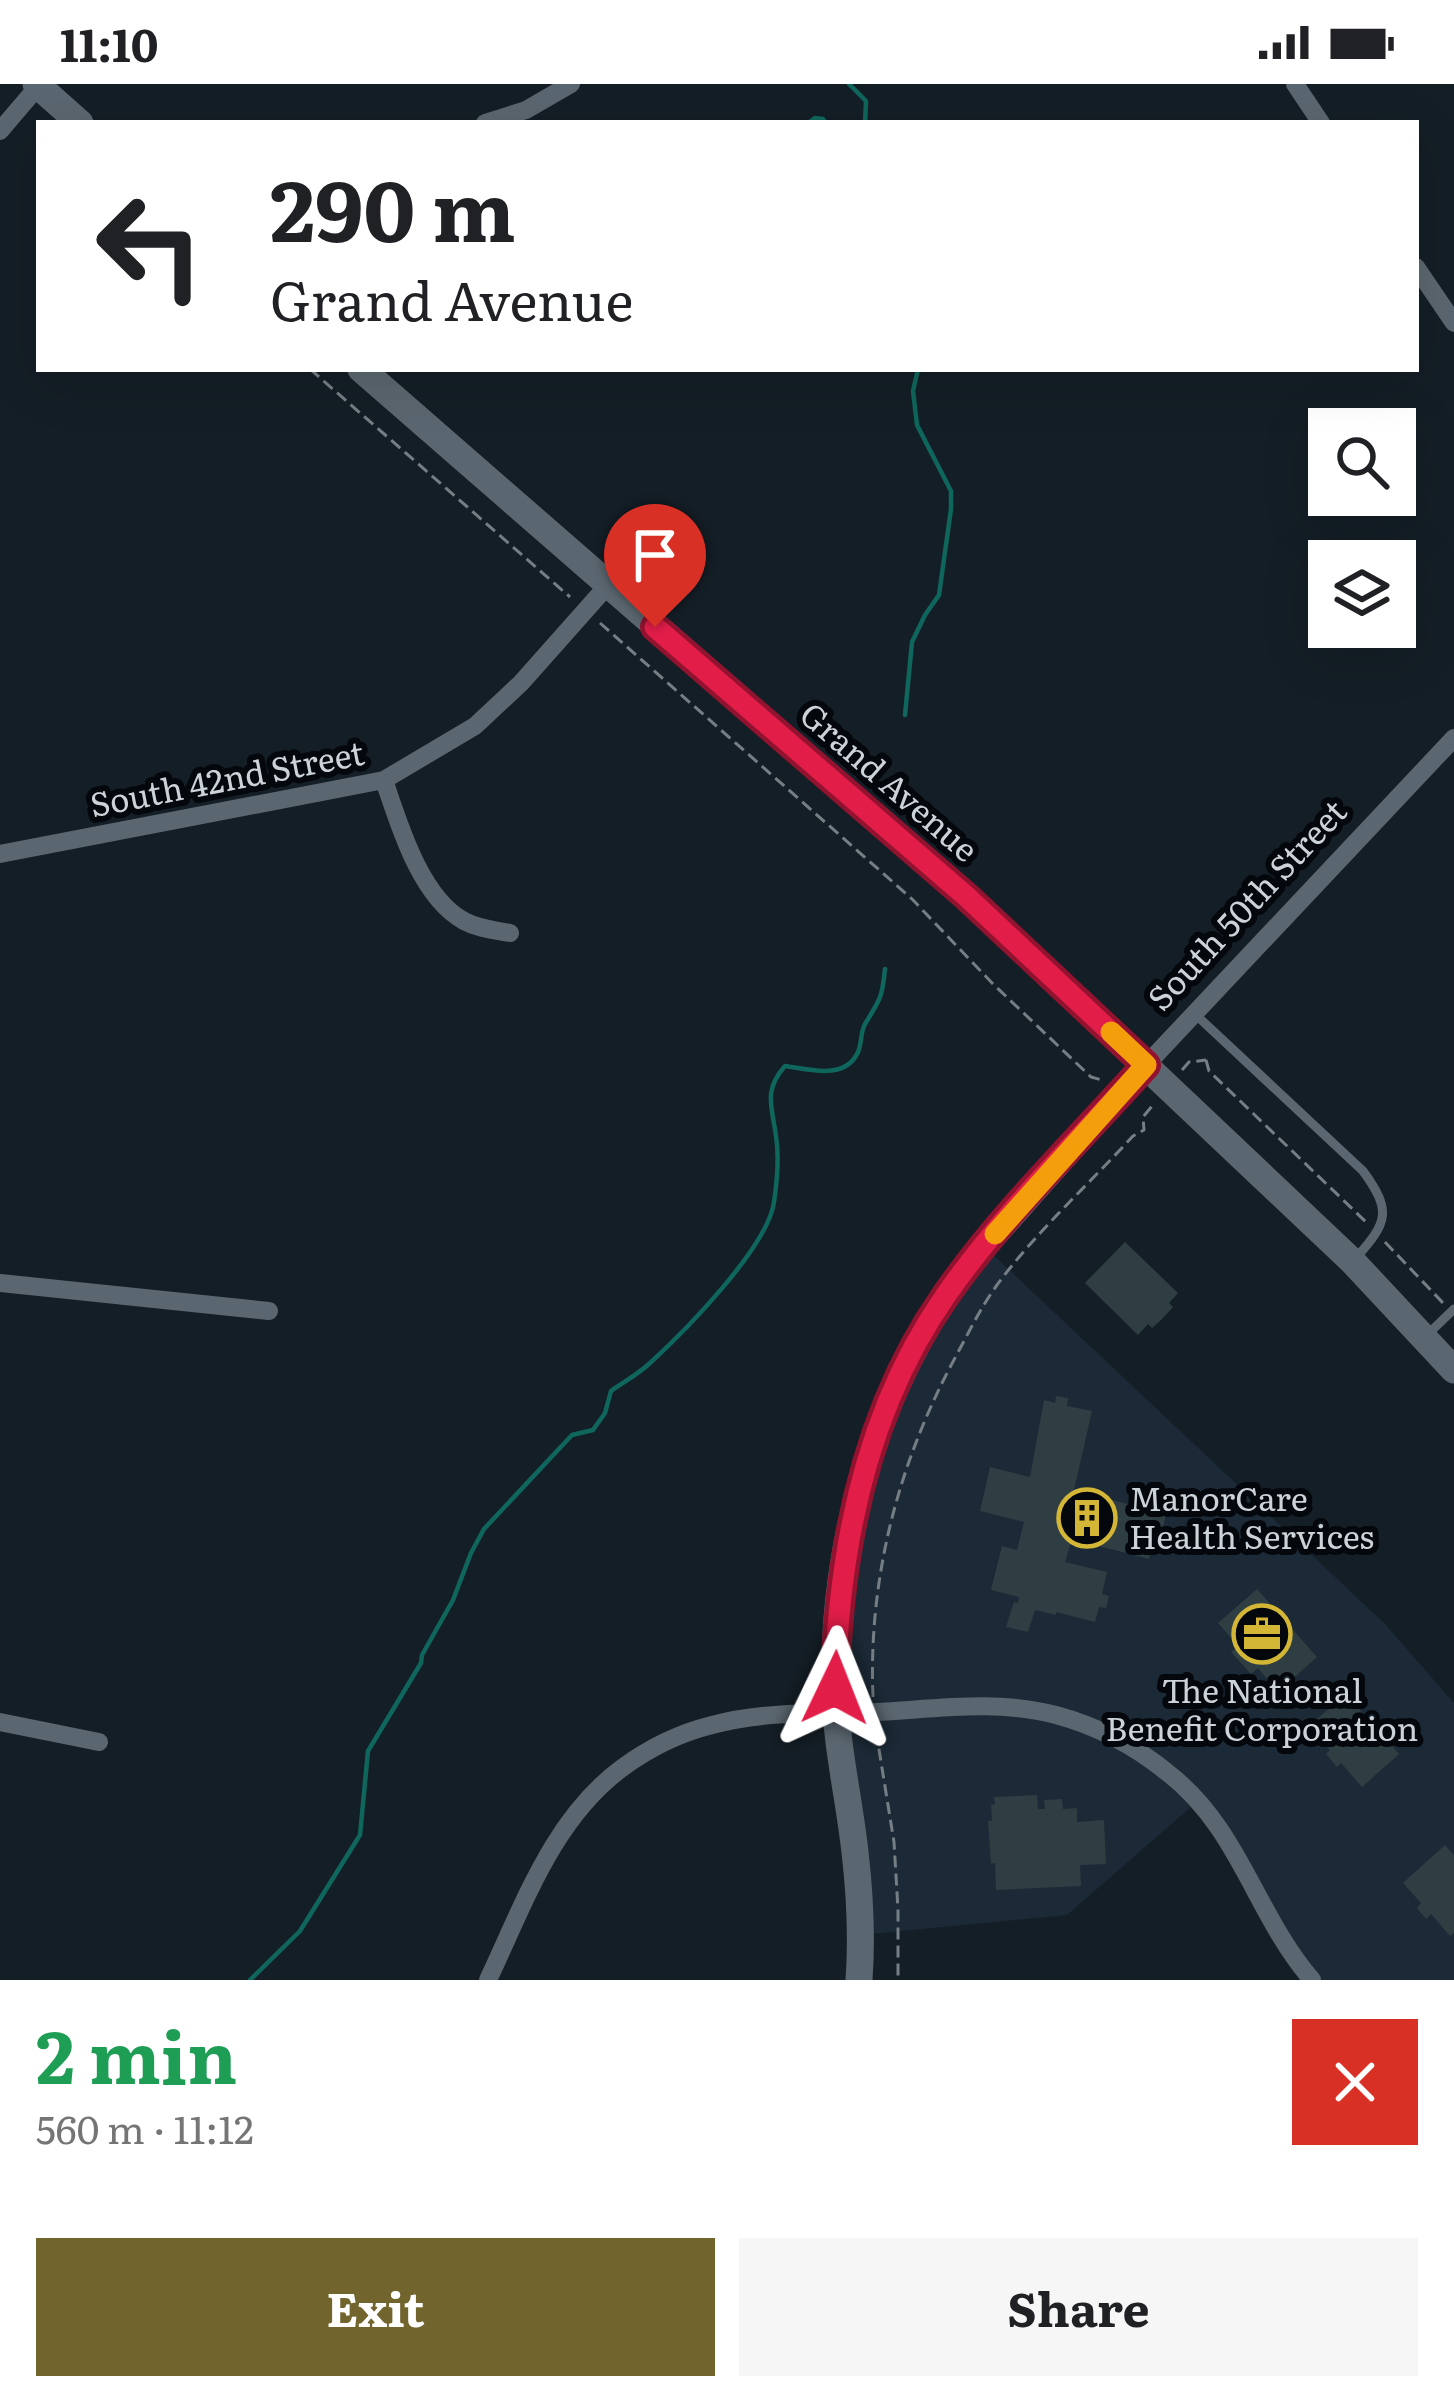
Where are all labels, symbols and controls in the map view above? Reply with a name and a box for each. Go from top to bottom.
text: 11:10 [60,9,158,76]
text: 290 m [270,143,516,268]
icon: left [72,168,228,324]
text: Grand Avenue [270,257,634,338]
map controls [1308,408,1416,648]
button: search [1308,408,1416,516]
pin [604,504,706,627]
icon: arrive [622,522,688,588]
button: layers [1308,540,1416,648]
street label: Grand Avenue [791,689,991,871]
street label: South 42nd Street [85,726,369,827]
street label: South 50th Street [1134,786,1357,1020]
place label: ManorCare Health Services [1129,1472,1374,1559]
building icon: ManorCare Health Services [1056,1487,1118,1549]
office icon: The National Benefit Corporation [1231,1603,1293,1665]
position arrow [772,1625,898,1751]
place label: The National Benefit Corporation [1106,1664,1418,1751]
text: 2 min [36,1999,237,2106]
button: close [1292,2019,1418,2145]
text: 560 m · 11:12 [36,2098,254,2156]
button: Exit [36,2238,715,2376]
button: Share [739,2238,1418,2376]

